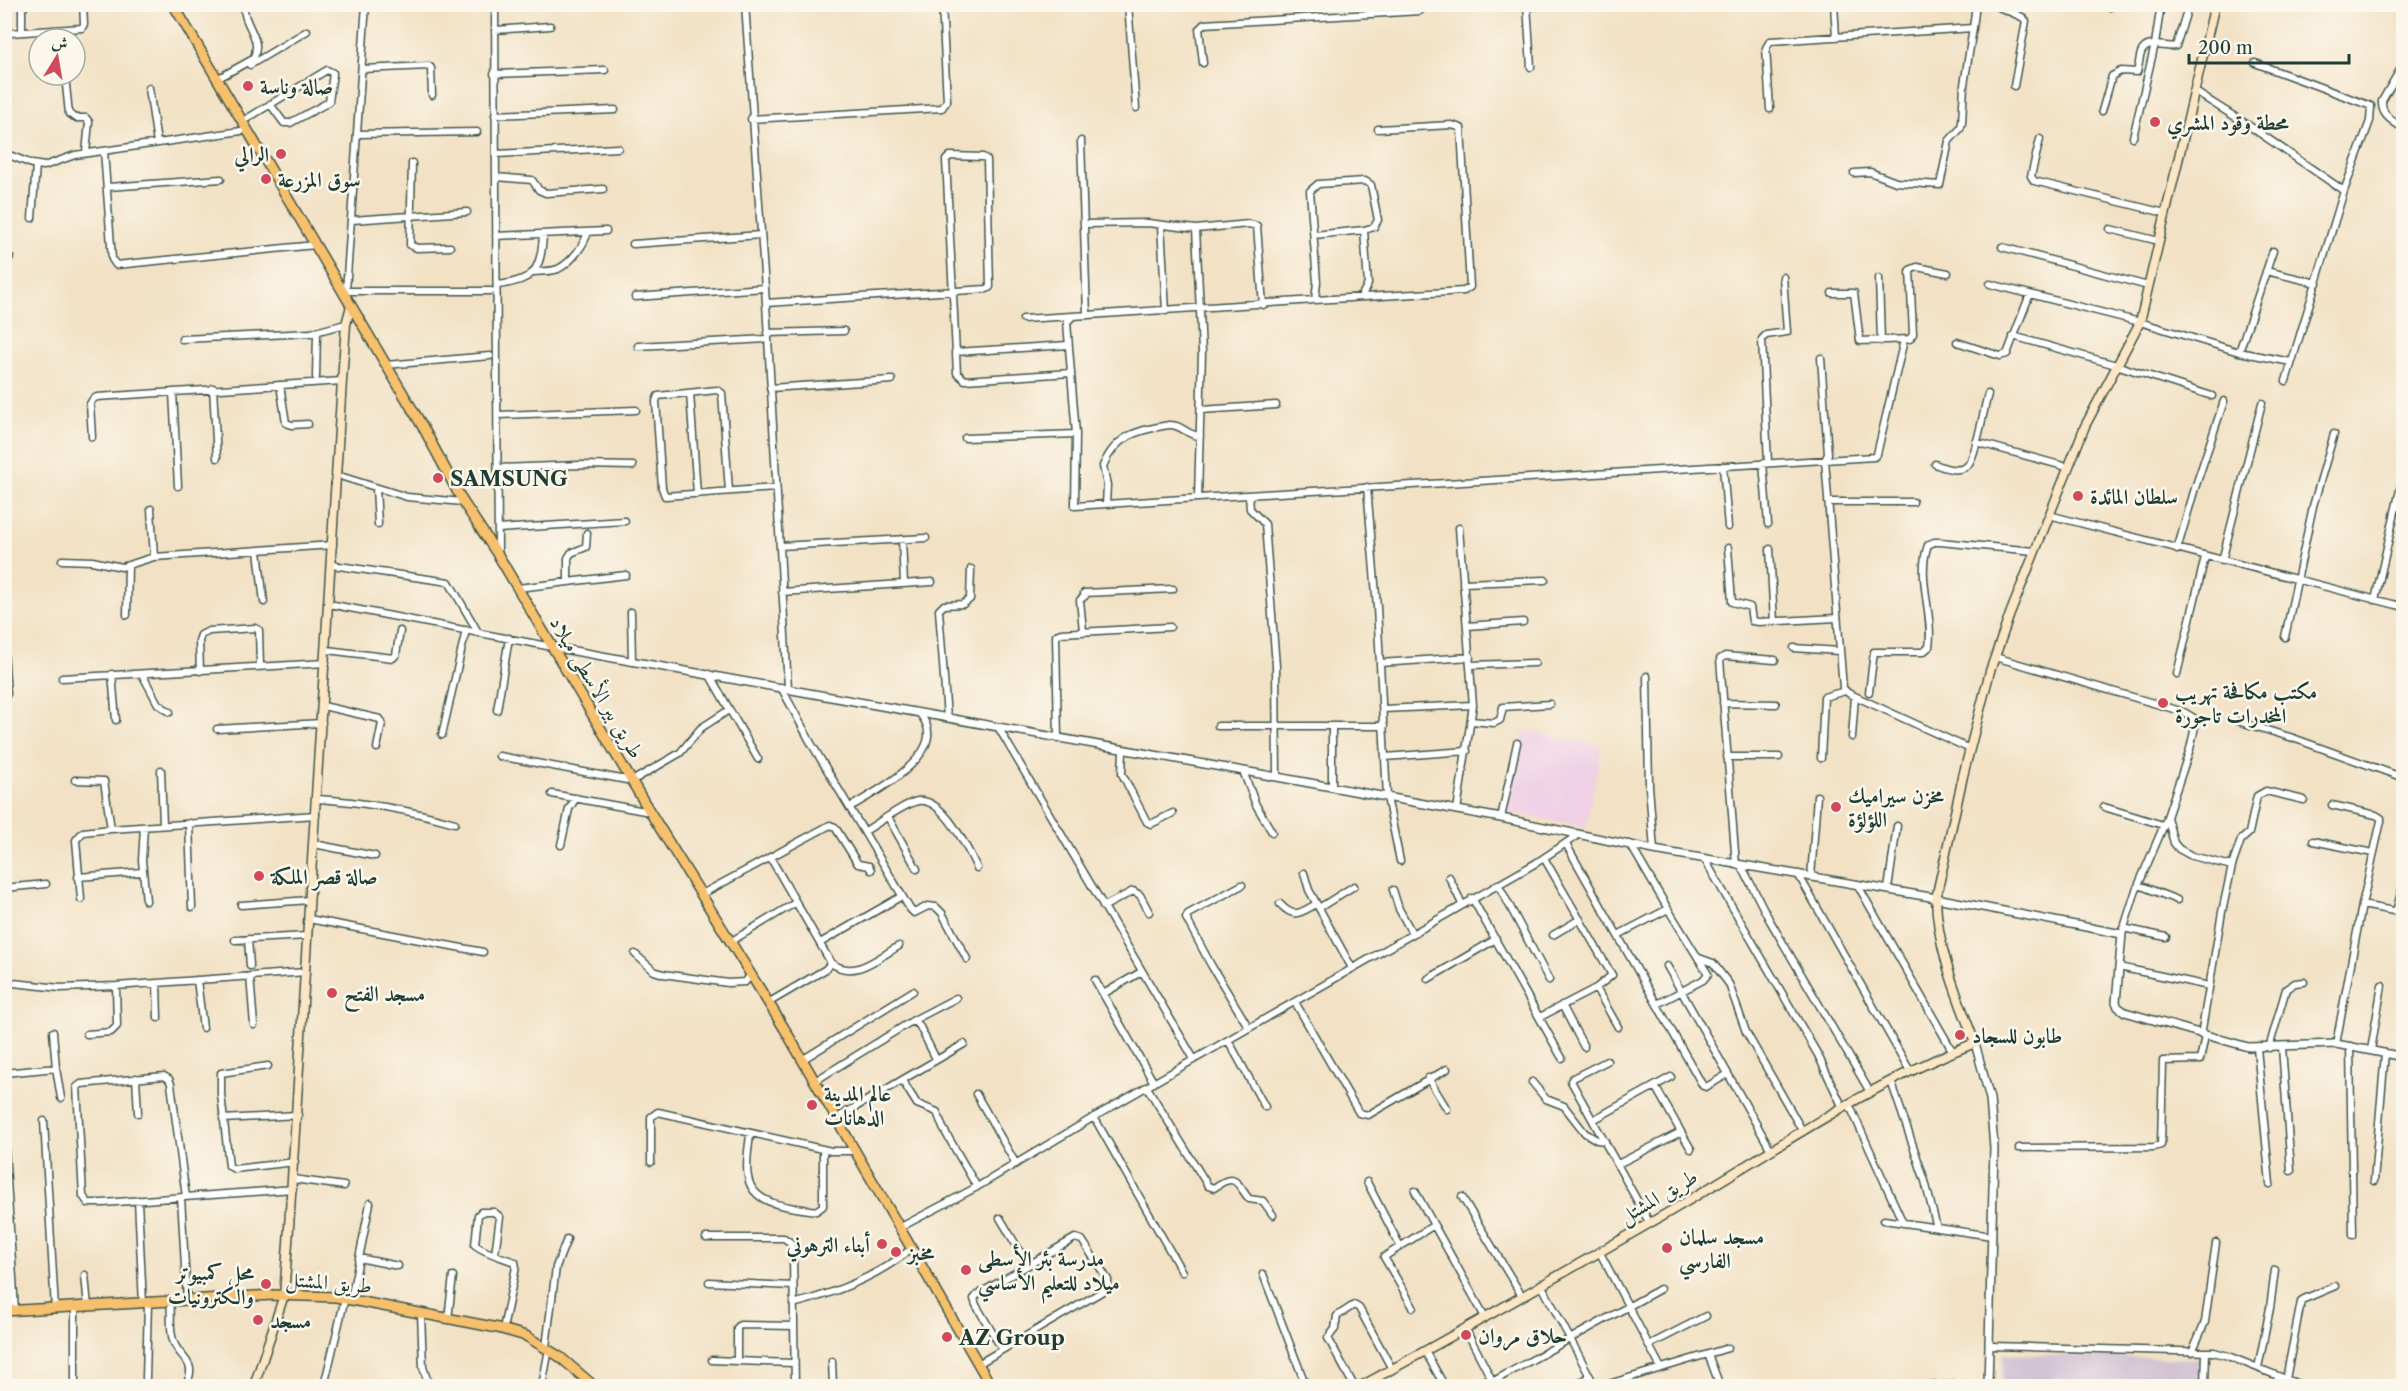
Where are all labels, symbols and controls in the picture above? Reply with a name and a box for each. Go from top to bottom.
north arrow [27,27,87,87]
scale bar [2189,27,2350,65]
text: ش [50,31,70,54]
text: 200 m [2198,37,2253,59]
place label: صالة وناسة [260,74,333,99]
marker: صالة وناسة [241,79,255,93]
place label: محطة وقود المشري [2167,110,2290,140]
marker: محطة وقود المشري [2148,115,2162,129]
place label: الرالي [233,142,269,173]
marker: الرالي [274,147,288,161]
place label: سوق المزرعة [278,167,361,194]
marker: سوق المزرعة [259,172,273,186]
place label: SAMSUNG [450,466,568,491]
marker: SAMSUNG [431,471,445,485]
place label: سلطان المائدة [2090,484,2178,509]
marker: سلطان المائدة [2071,489,2085,503]
street label: طريق بير الأسطى ميلاد [543,610,651,764]
place label: مكتب مكافحة تهريب المخدرات تاجورة [2175,679,2317,729]
marker: مكتب مكافحة تهريب المخدرات تاجورة [2156,696,2170,710]
place label: مخزن سيراميك اللؤلؤة [1848,783,1945,833]
marker: مخزن سيراميك اللؤلؤة [1829,800,1843,814]
place label: صالة قصر الملكة [269,864,378,891]
marker: صالة قصر الملكة [252,869,266,883]
place label: مسجد الفتح [344,981,425,1013]
marker: مسجد الفتح [325,986,339,1000]
place label: طابون للسجاد [1972,1023,2062,1049]
marker: طابون للسجاد [1953,1028,1967,1042]
place label: عالم المدينة الدهانات [824,1081,891,1130]
marker: عالم المدينة الدهانات [805,1098,819,1112]
street label: طريق المشتل [1614,1164,1703,1231]
place label: مسجد سلمان الفارسي [1679,1224,1764,1281]
place label: أبناء الترهوني [785,1231,870,1263]
marker: أبناء الترهوني [875,1237,889,1251]
place label: مخبز [906,1240,935,1266]
marker: مسجد سلمان الفارسي [1660,1241,1674,1255]
place label: مدرسة بئر الأسطى ميلاد للتعليم الأساسي [978,1243,1120,1304]
marker: مخبز [889,1245,903,1259]
place label: محل كمبيوتر والكترونيات [168,1260,255,1309]
marker: مدرسة بئر الأسطى ميلاد للتعليم الأساسي [959,1263,973,1277]
street label: طريق المشتل [285,1266,373,1301]
marker: محل كمبيوتر والكترونيات [259,1277,273,1291]
place label: مسجد [270,1308,311,1333]
marker: مسجد [251,1313,265,1327]
place label: حلاق مروان [1478,1323,1567,1351]
place label: AZ Group [958,1325,1065,1350]
marker: حلاق مروان [1459,1328,1473,1342]
marker: AZ Group [940,1330,954,1344]

